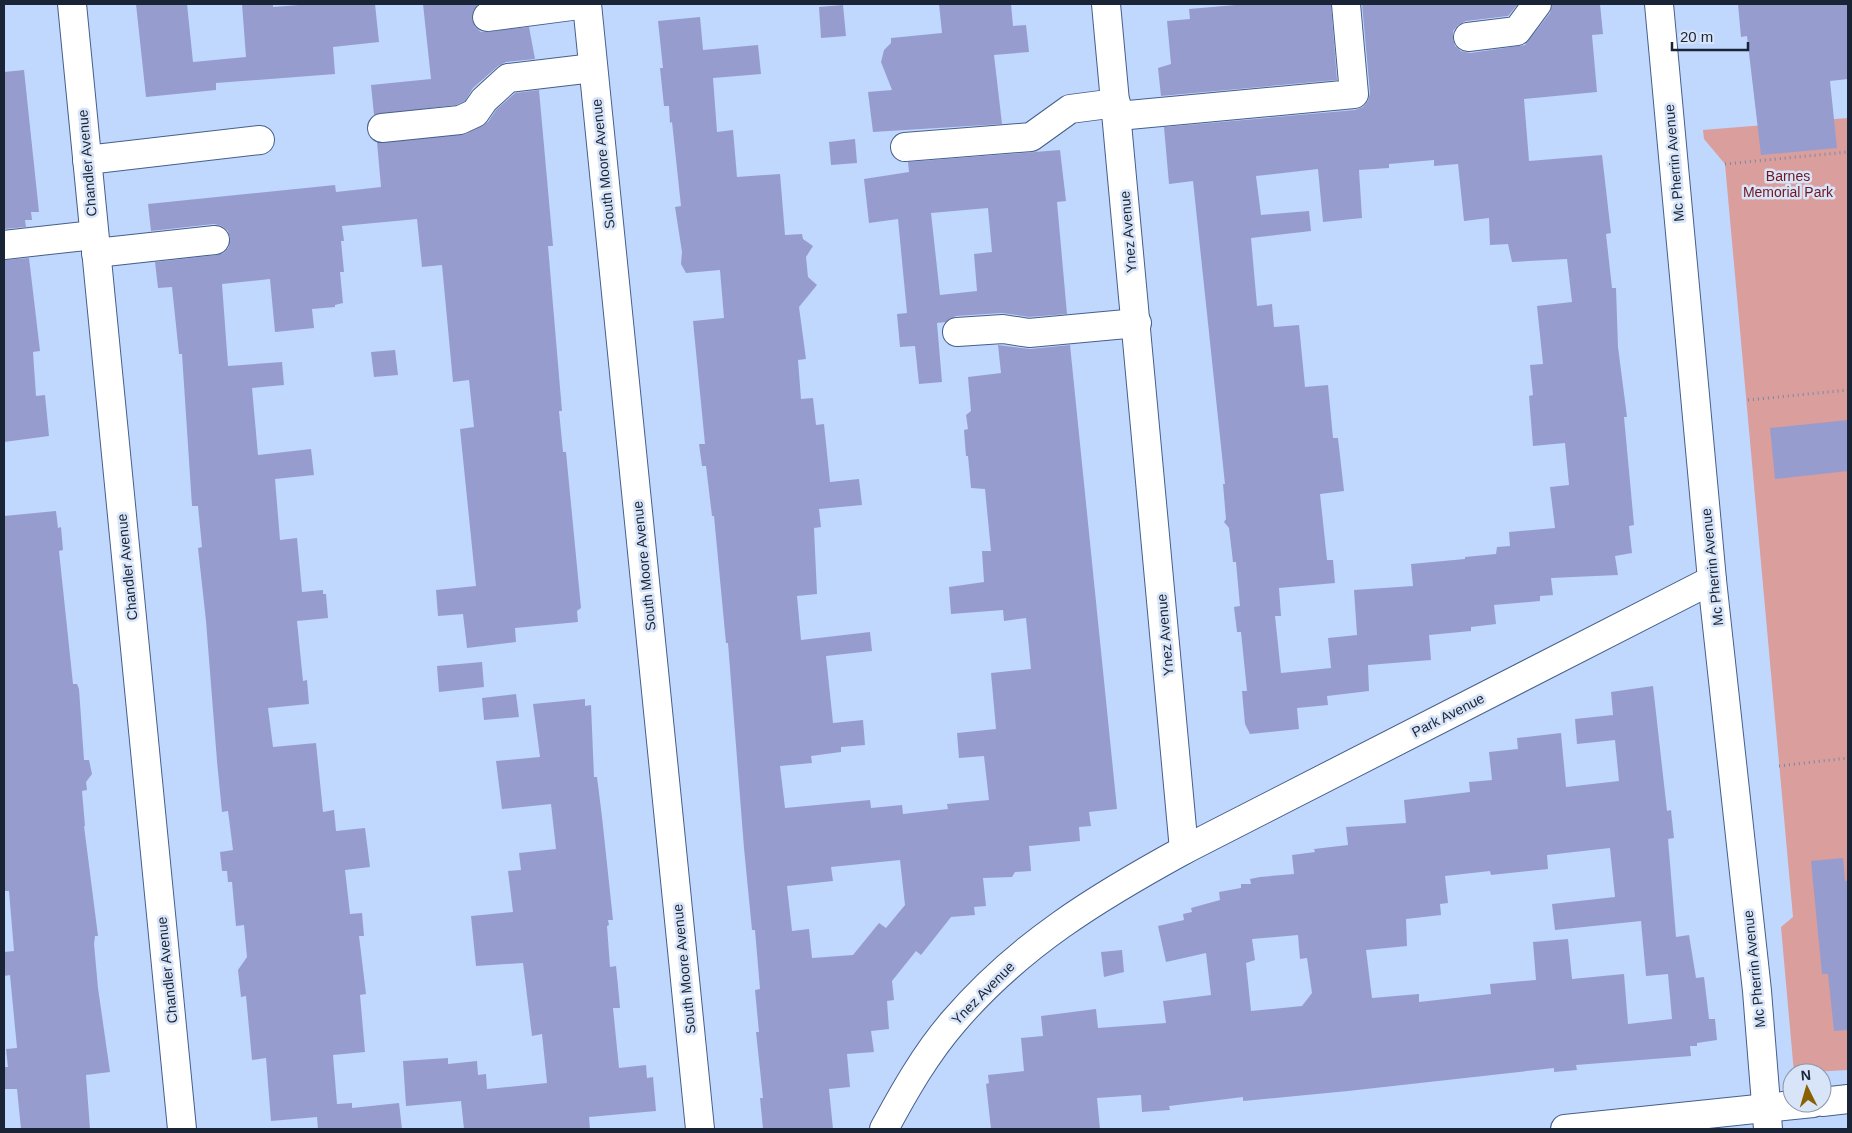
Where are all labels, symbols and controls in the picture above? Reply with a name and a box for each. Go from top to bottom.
scale bar [1672,20,1748,52]
text: 20 m [1680,28,1713,45]
street label: South Moore Avenue [588,98,618,230]
street label: Mc Pherrin Avenue [1661,103,1687,222]
street label: Chandler Avenue [74,109,100,217]
park label: Barnes Memorial Park [1743,168,1834,200]
street label: Ynez Avenue [1116,190,1140,274]
street label: South Moore Avenue [629,500,659,632]
street label: Mc Pherrin Avenue [1698,507,1726,627]
street label: Chandler Avenue [113,513,141,621]
street label: Ynez Avenue [1153,593,1177,677]
street label: Park Avenue [1409,690,1487,740]
street label: South Moore Avenue [669,903,699,1035]
street label: Mc Pherrin Avenue [1740,909,1768,1029]
street label: Chandler Avenue [153,916,181,1024]
street label: Ynez Avenue [948,958,1018,1028]
north arrow [1782,1063,1832,1113]
text: N [1800,1067,1812,1083]

